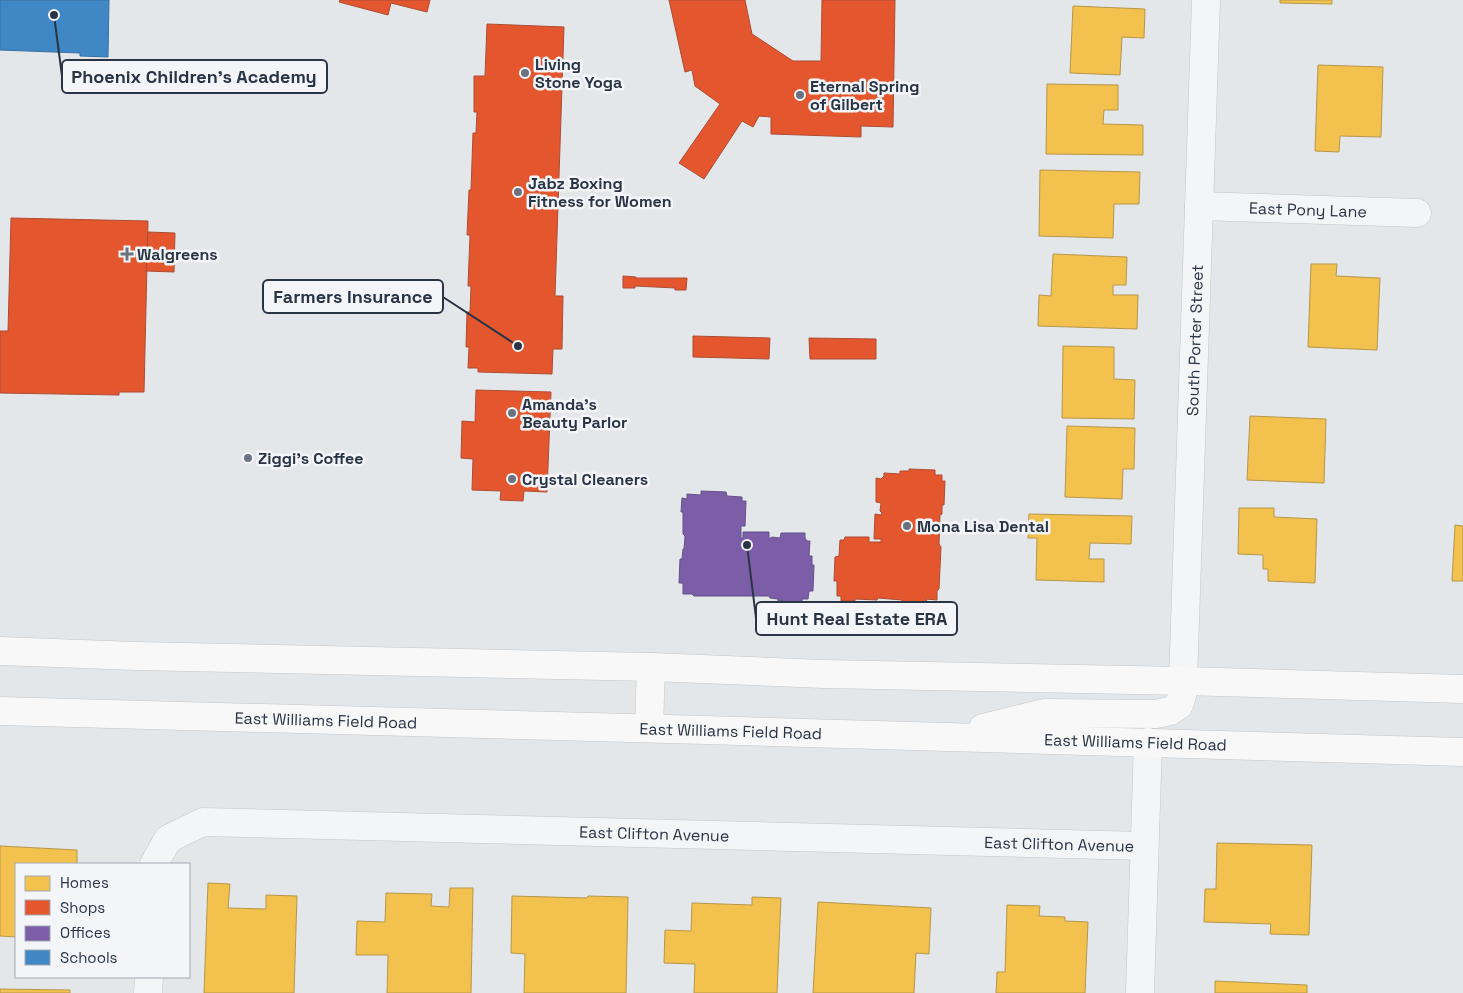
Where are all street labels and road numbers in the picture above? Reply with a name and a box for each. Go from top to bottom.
street label: East Pony Lane [1249,197,1367,222]
street label: South Porter Street [1181,264,1208,416]
street label: East Williams Field Road [234,707,418,733]
street label: East Williams Field Road [639,718,822,744]
street label: East Williams Field Road [1044,729,1227,755]
street label: East Clifton Avenue [579,821,730,846]
street label: East Clifton Avenue [984,831,1134,856]

